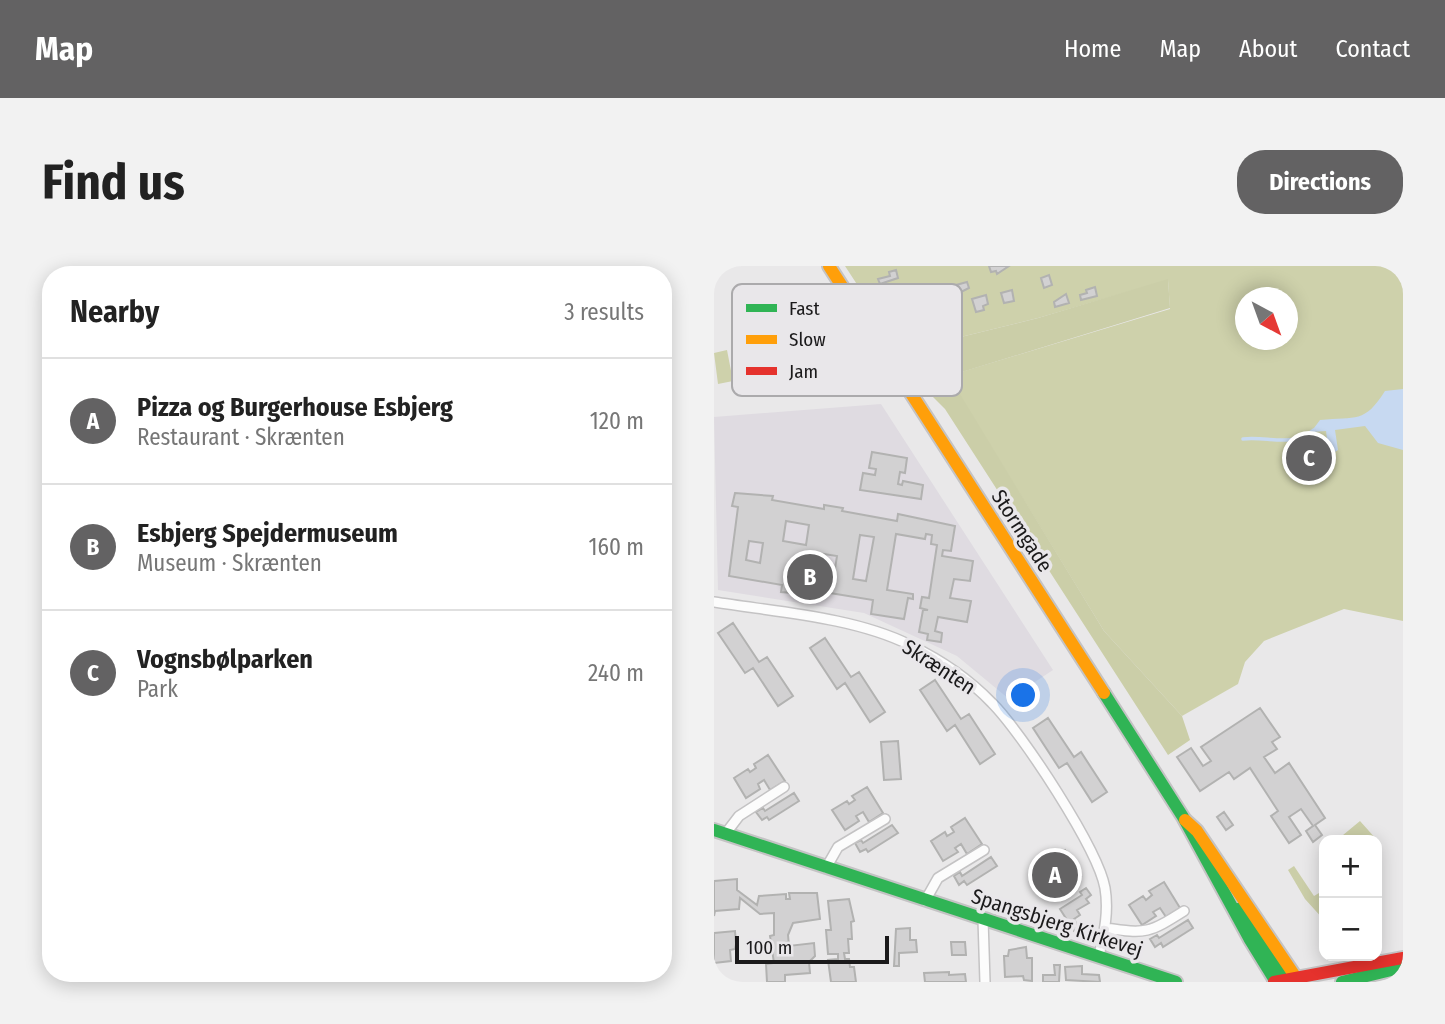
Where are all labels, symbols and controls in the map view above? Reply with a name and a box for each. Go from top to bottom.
text: Map [35,29,93,69]
text: Home [1064,35,1121,63]
text: Map [1159,35,1201,63]
text: About [1239,35,1297,63]
text: Contact [1335,35,1410,63]
button: Directions [1237,150,1403,214]
text: Find us [42,153,185,212]
legend [732,284,962,396]
north arrow [1235,287,1298,350]
text: Nearby [70,294,159,330]
text: Fast [789,297,820,320]
text: 3 results [564,298,644,326]
text: Slow [789,328,826,351]
text: Jam [789,360,818,383]
text: Pizza og Burgerhouse Esbjerg [137,392,453,423]
text: A [87,407,99,435]
text: 120 m [590,407,644,435]
text: Restaurant · Skrænten [137,423,345,451]
pin: C [1286,432,1332,484]
street label: Stormgade [986,485,1058,577]
text: Esbjerg Spejdermuseum [137,518,398,549]
text: B [87,533,99,561]
text: 160 m [589,533,644,561]
text: Museum · Skrænten [137,549,322,577]
pin: B [787,551,833,603]
street label: Skrænten [897,634,981,700]
text: Vognsbølparken [137,644,313,675]
text: C [87,659,99,687]
text: 240 m [588,659,644,687]
text: Park [137,675,178,703]
your location [1006,678,1040,712]
map controls [1319,835,1382,961]
button: + [1319,835,1382,898]
pin: A [1032,849,1078,901]
street label: Spangsbjerg Kirkevej [968,883,1146,963]
button: − [1319,898,1382,961]
scale bar [735,933,889,965]
text: 100 m [746,936,792,959]

